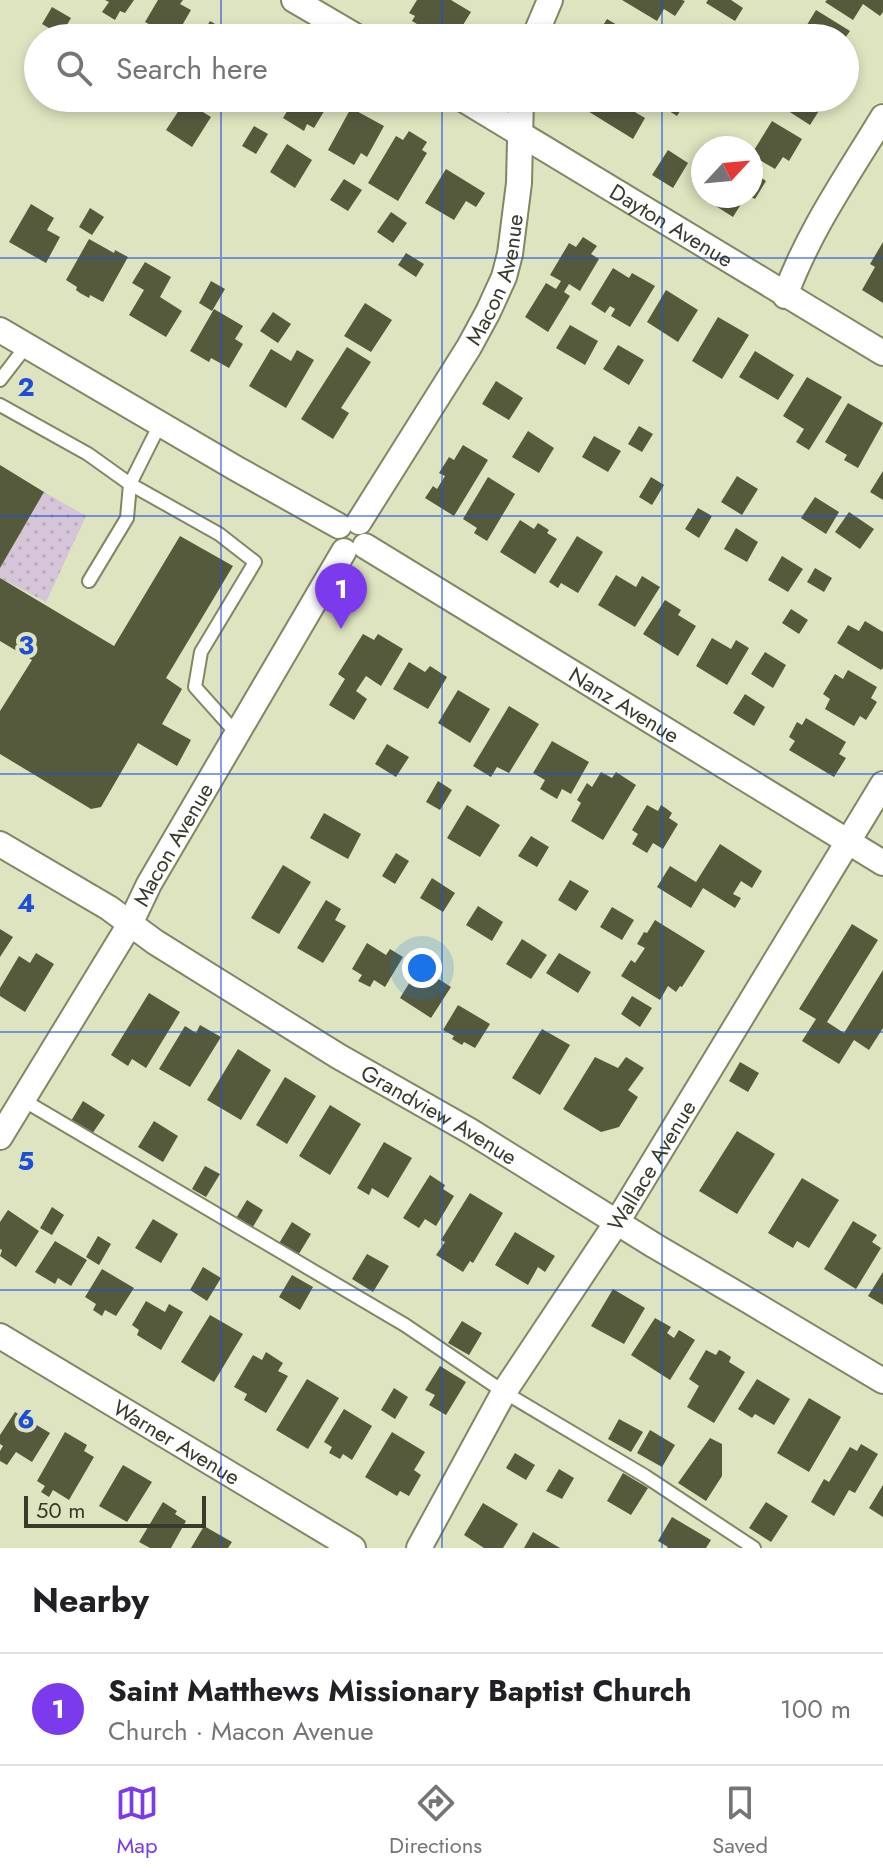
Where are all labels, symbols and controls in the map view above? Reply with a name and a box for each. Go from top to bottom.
search box [24,24,859,112]
icon: search [52,46,96,90]
text: Search here [116,47,268,90]
north arrow [691,136,763,208]
street label: Dayton Avenue [604,176,739,275]
street label: Macon Avenue [457,212,531,351]
text: 2 [17,368,35,406]
pin: 1 [315,563,367,629]
text: 3 [18,626,34,664]
street label: Nanz Avenue [563,659,686,751]
street label: Macon Avenue [125,777,221,911]
text: 4 [17,884,35,922]
your location [402,948,442,988]
street label: Grandview Avenue [355,1056,523,1173]
street label: Wallace Avenue [599,1094,703,1237]
text: 5 [18,1142,34,1180]
street label: Warner Avenue [107,1391,246,1493]
text: 6 [17,1400,35,1438]
scale bar [24,1492,206,1528]
text: 50 m [36,1494,85,1526]
text: Nearby [32,1576,149,1625]
text: Saint Matthews Missionary Baptist Church [108,1669,692,1712]
text: 1 [51,1690,65,1728]
text: 100 m [780,1690,851,1728]
text: Church · Macon Avenue [108,1712,374,1750]
tab: Map [115,1781,159,1861]
tab: Directions [389,1781,482,1861]
tab: Saved [712,1781,768,1861]

